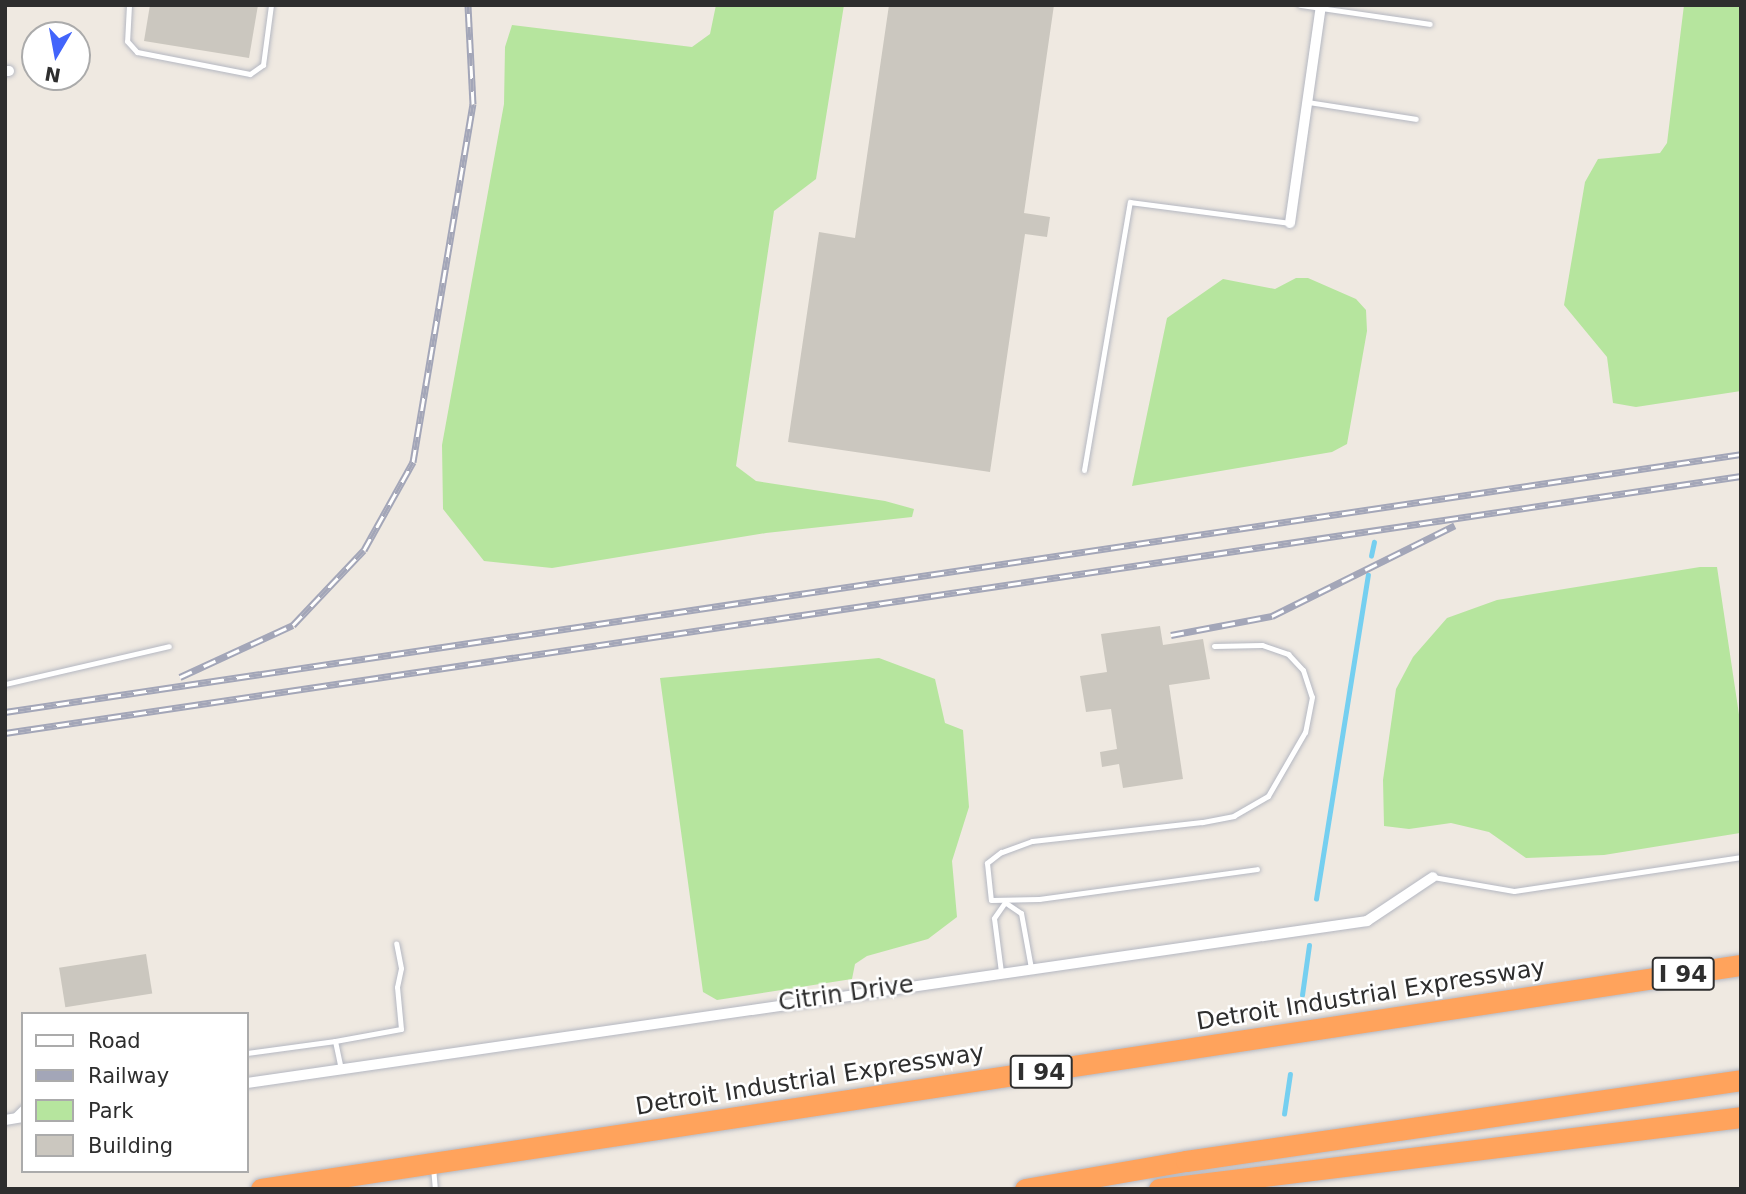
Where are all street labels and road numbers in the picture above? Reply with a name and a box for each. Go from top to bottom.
street label: Detroit Industrial Expressway [1195,953,1547,1037]
road number: I 94 [1652,954,1714,993]
street label: Citrin Drive [777,970,915,1018]
street label: Detroit Industrial Expressway [634,1038,986,1122]
road number: I 94 [1010,1052,1072,1092]

